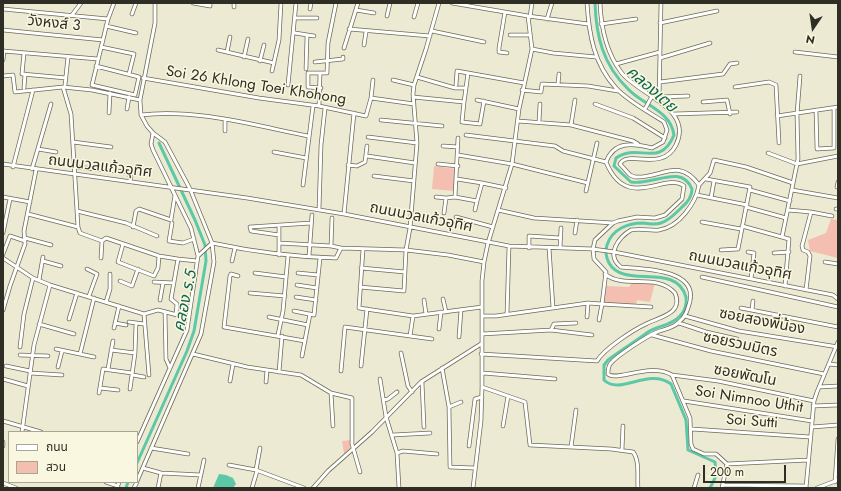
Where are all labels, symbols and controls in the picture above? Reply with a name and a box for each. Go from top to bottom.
north arrow [793,8,833,48]
street label: วังหงส์ 3 [26,12,82,36]
text: N [804,31,816,48]
street label: Soi 26 Khlong Toei Khohong [165,63,347,109]
water label: คลองเตย [622,63,680,117]
street label: ถนนนวลแก้วอุทิศ [47,152,153,182]
street label: ถนนนวลแก้วอุทิศ [368,199,474,237]
street label: ถนนนวลแก้วอุทิศ [687,247,793,285]
water label: คลอง ร.5 [170,268,202,334]
street label: ซอยสองพี่น้อง [717,305,807,339]
street label: ซอยรวมมิตร [701,328,779,362]
street label: ซอยพัฒโน [712,361,778,391]
street label: Soi Nimnoo Uthit [694,383,804,417]
street label: Soi Sutti [725,411,779,433]
legend [8,431,138,483]
text: ถนน [46,438,68,456]
scale bar [705,457,788,483]
text: สวน [46,458,66,476]
text: 200 m [710,463,744,481]

